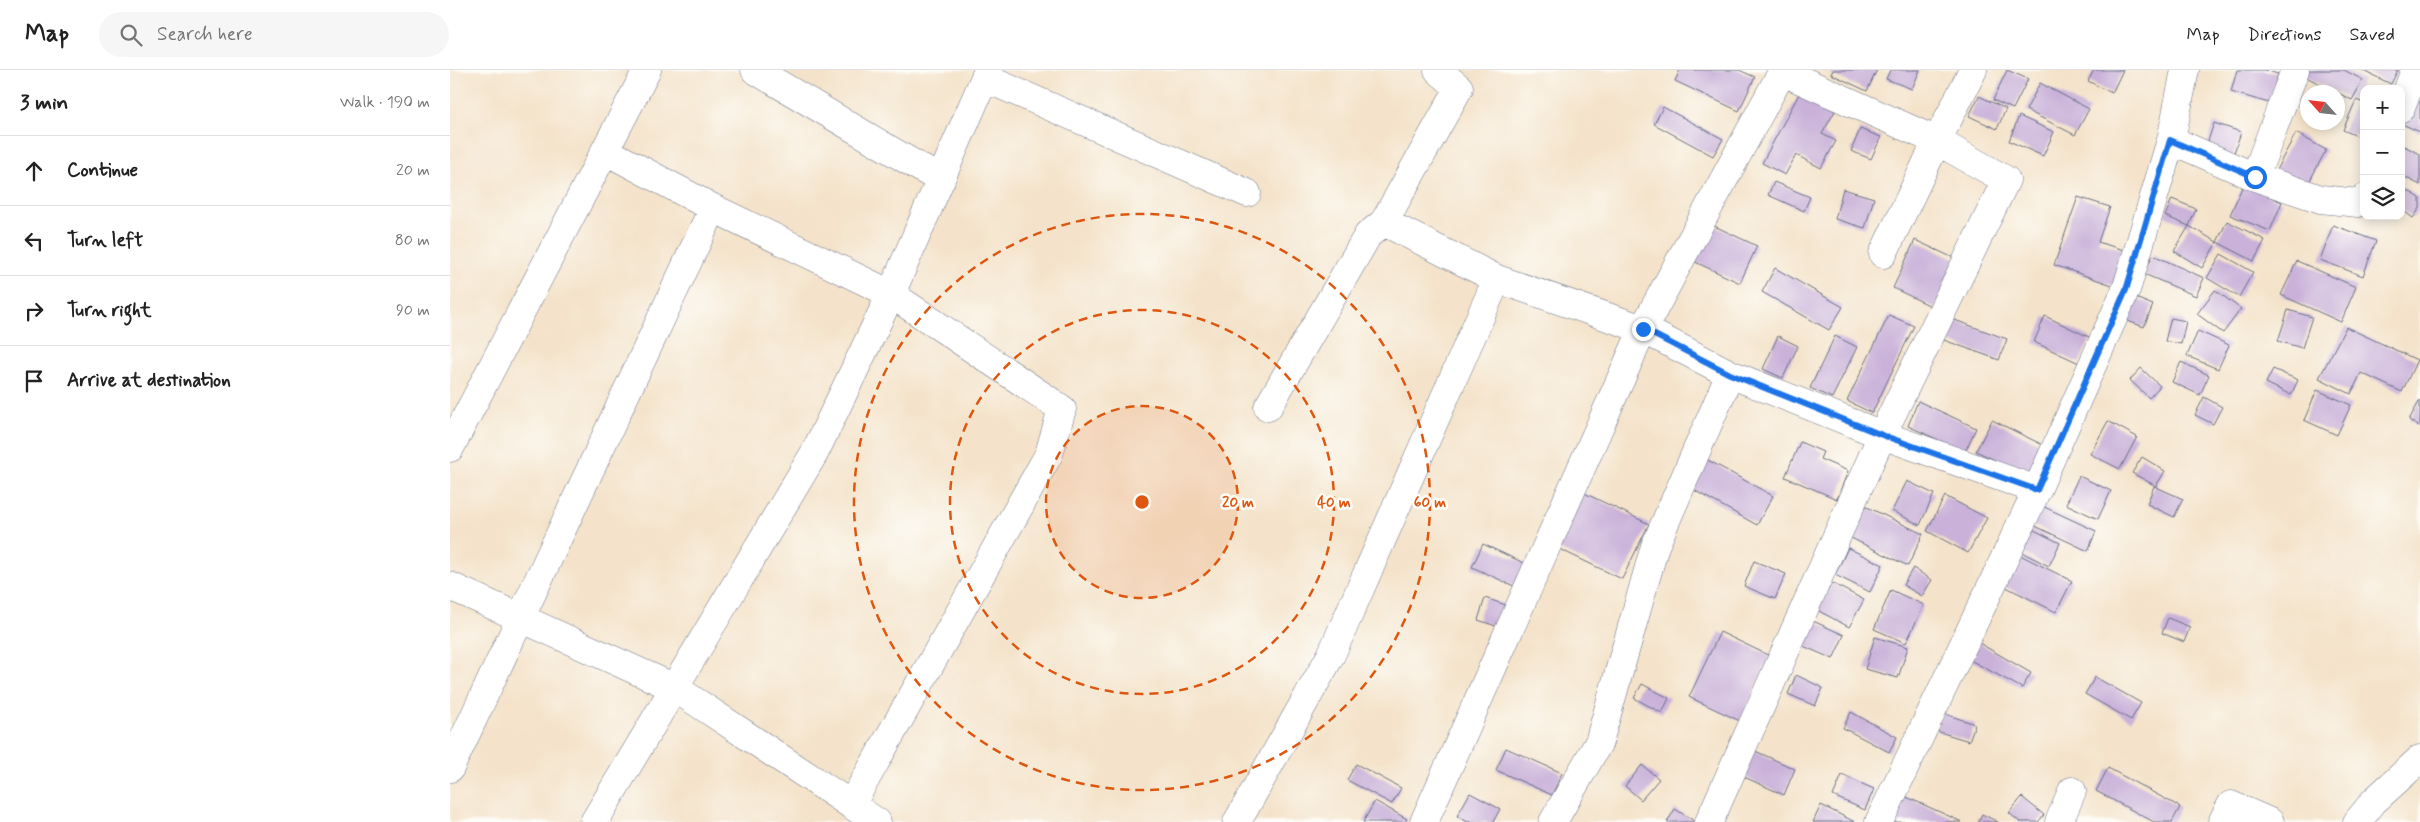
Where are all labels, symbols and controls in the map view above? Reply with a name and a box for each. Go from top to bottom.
search box [99,12,449,57]
text: Map [25,19,69,50]
icon: search [117,21,145,49]
text: Search here [157,22,253,47]
text: Map [2187,23,2220,47]
text: Directions [2248,23,2322,47]
text: Saved [2350,23,2395,47]
north arrow [2300,85,2345,130]
map controls [2360,85,2405,220]
button: + [2360,85,2405,130]
text: 3 min [20,89,68,117]
text: Walk · 190 m [340,92,430,113]
button: − [2360,130,2405,175]
icon: ahead [20,157,48,185]
text: Continue [67,158,138,183]
text: 20 m [396,160,430,181]
route start [2244,166,2267,189]
button: layers [2360,175,2405,220]
icon: left [20,227,48,255]
text: Turn left [67,228,143,253]
text: 80 m [395,230,430,251]
icon: right [20,297,48,325]
text: Turn right [67,298,151,323]
text: 90 m [396,300,430,321]
route end [1632,318,1655,341]
icon: arrive [20,367,48,395]
text: Arrive at destination [67,368,231,393]
centre of rings [1133,493,1151,511]
text: 20 m [1222,493,1254,513]
text: 40 m [1317,493,1351,513]
text: 60 m [1414,493,1446,513]

